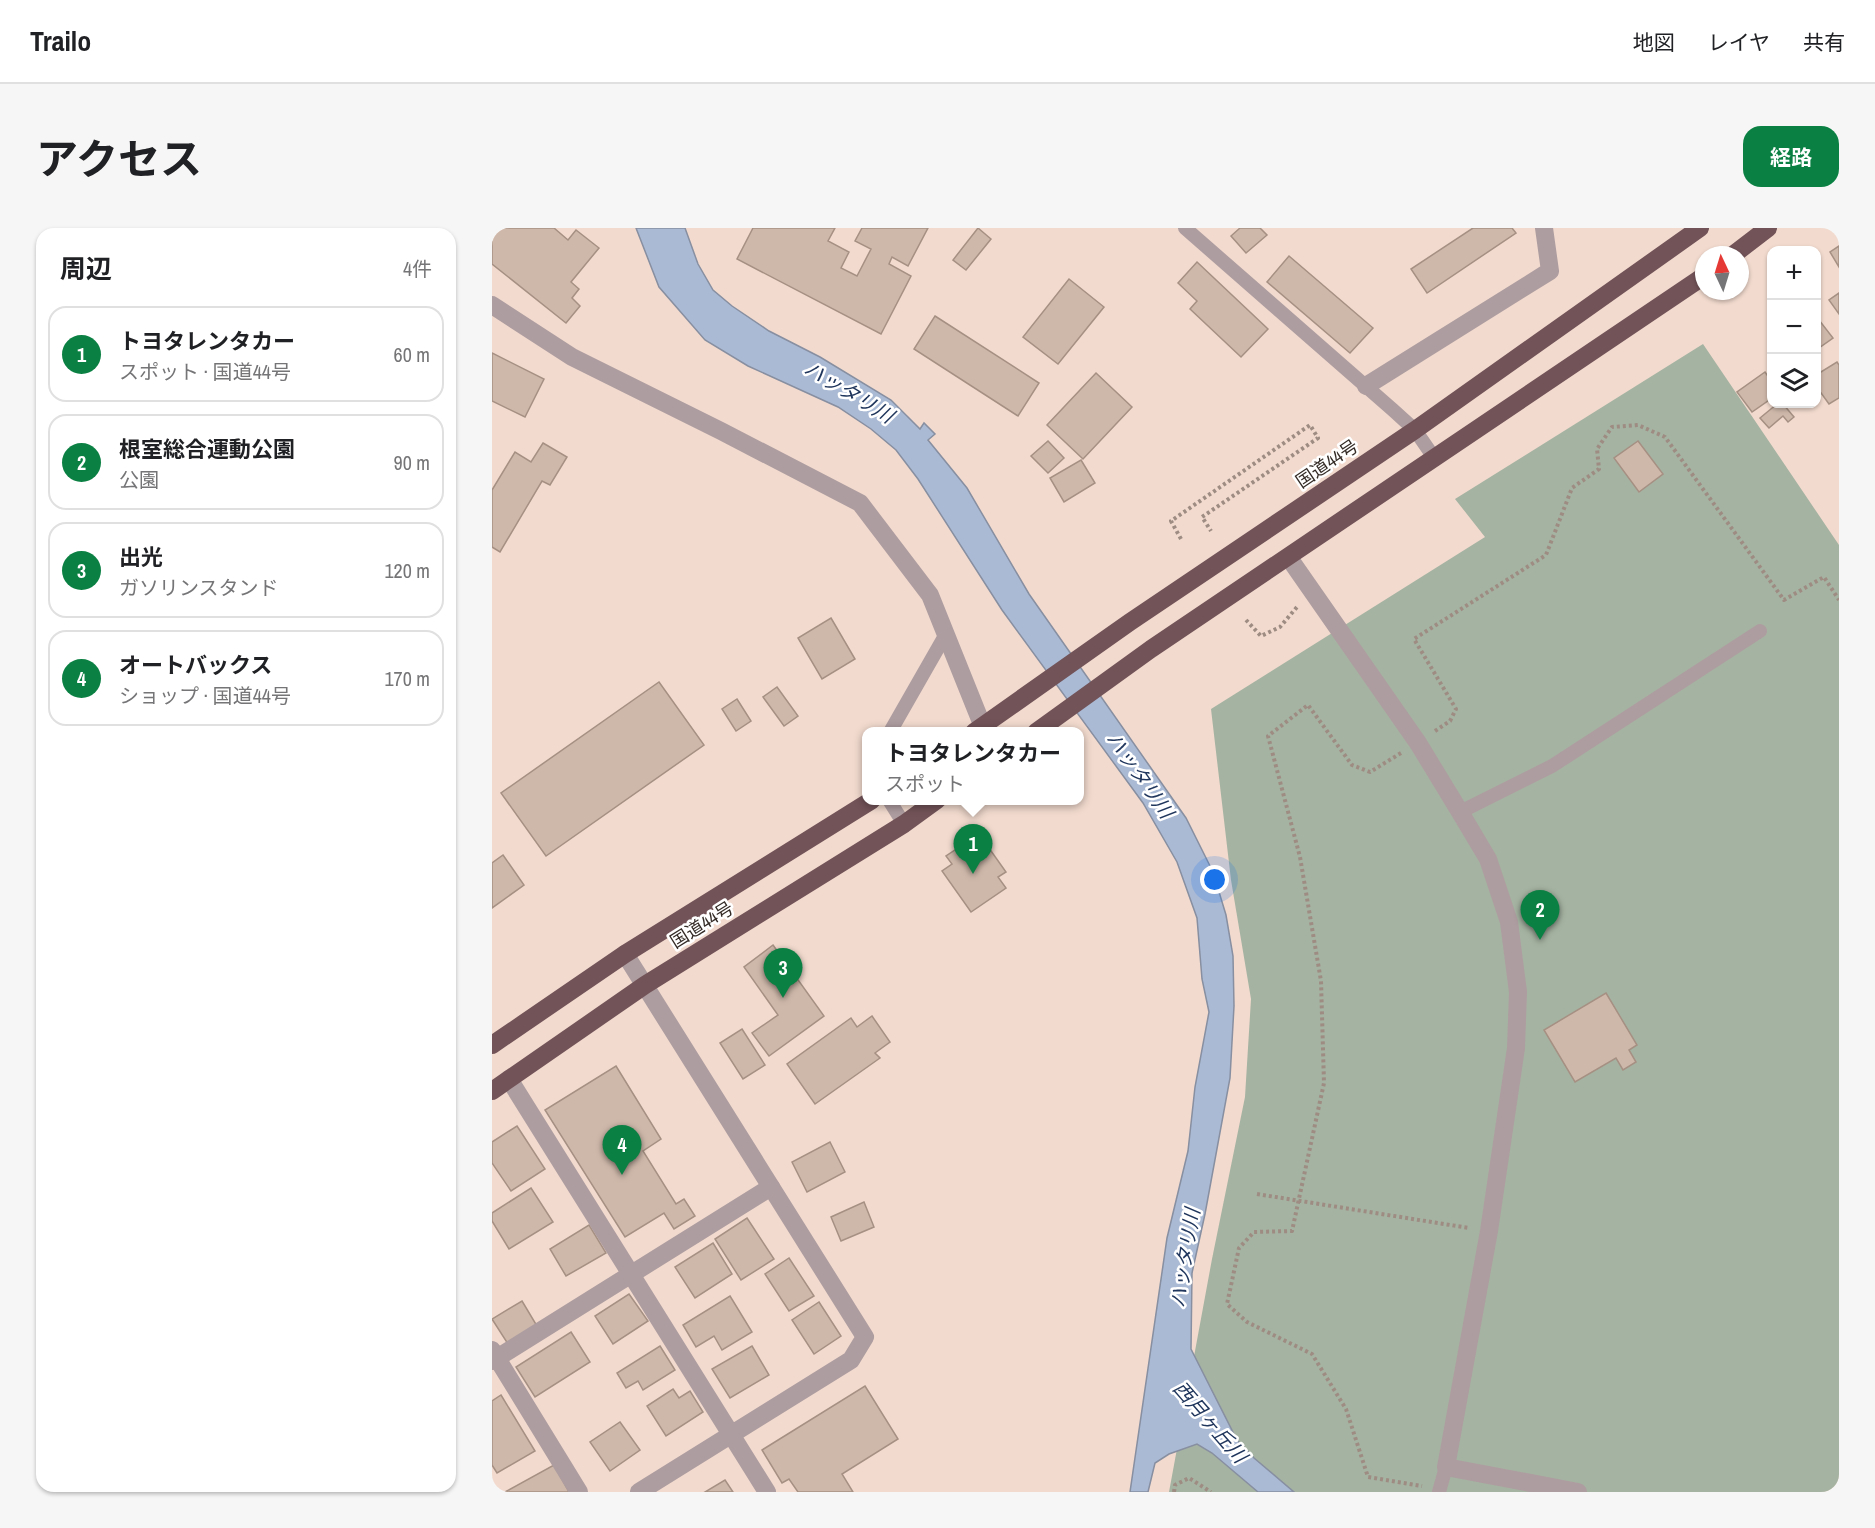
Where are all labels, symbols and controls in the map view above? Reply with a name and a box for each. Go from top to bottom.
text: Trailo [30,22,91,60]
text: 地図 [1633,28,1675,57]
text: レイヤ [1708,28,1770,57]
text: 共有 [1803,28,1845,57]
button: 経路 [1743,126,1839,187]
text: アクセス [36,131,202,187]
north arrow [1695,246,1749,300]
map controls [1767,246,1821,408]
button: + [1767,246,1821,300]
text: 周辺 [60,251,112,286]
text: 4件 [403,255,432,282]
button: − [1767,300,1821,354]
text: トヨタレンタカー [119,326,295,356]
text: 1 [77,341,86,368]
text: 60 m [394,341,430,368]
water label: ハッタリ川 [799,354,901,430]
button: layers [1767,354,1821,408]
text: スポット · 国道44号 [119,358,291,385]
text: 根室総合運動公園 [119,434,295,464]
street label: 国道44号 [1291,434,1363,494]
text: 2 [77,449,86,476]
text: 90 m [394,449,430,476]
text: 公園 [119,466,159,493]
text: 出光 [119,542,163,572]
text: 3 [77,557,86,584]
text: 120 m [384,557,430,584]
text: ガソリンスタンド [119,574,279,601]
text: オートバックス [119,650,272,680]
text: 4 [77,665,86,692]
text: 170 m [384,665,430,692]
text: ショップ · 国道44号 [119,682,291,709]
water label: ハッタリ川 [1101,726,1181,825]
popup [862,727,1084,805]
text: トヨタレンタカー [885,738,1061,768]
text: スポット [885,770,965,797]
pin: 1 [954,824,992,874]
your location [1200,865,1229,894]
pin: 2 [1520,890,1560,940]
street label: 国道44号 [665,895,738,954]
pin: 3 [764,948,802,998]
pin: 4 [602,1126,642,1175]
water label: ハッタリ川 [1163,1204,1206,1309]
water label: 西月ヶ丘川 [1167,1375,1255,1470]

